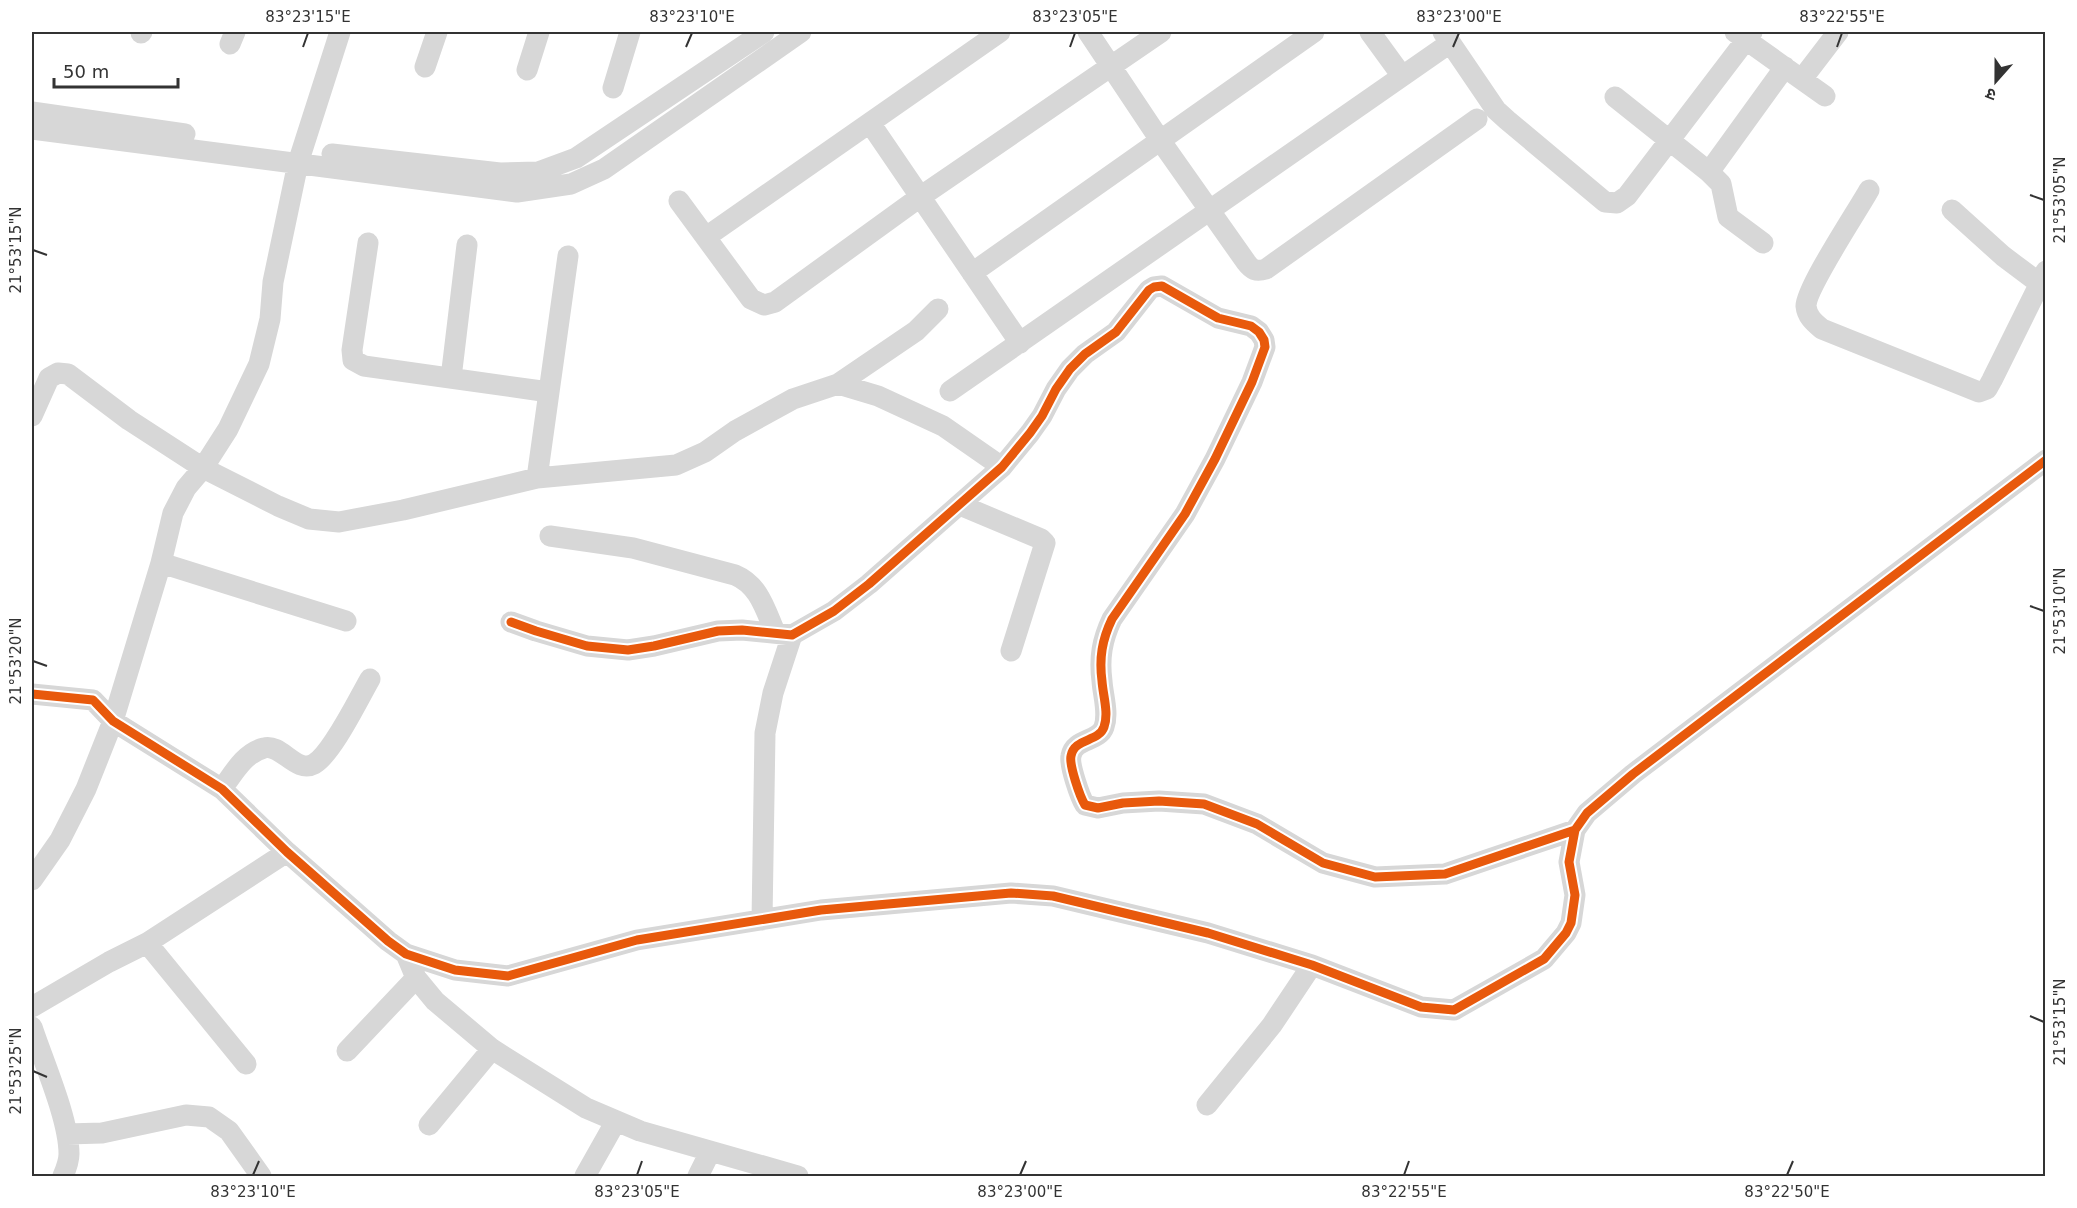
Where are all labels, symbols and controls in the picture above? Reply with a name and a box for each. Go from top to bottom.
text: 83°23'15"E [265,8,351,26]
text: 83°23'10"E [649,8,735,26]
text: 83°23'05"E [1032,8,1118,26]
text: 83°23'00"E [1416,8,1502,26]
text: 83°22'55"E [1799,8,1885,26]
scale bar [54,51,178,89]
north arrow [1966,51,2026,111]
text: 50 m [63,61,109,82]
text: उ [1982,84,1999,105]
text: 21°53'05"N [2051,156,2069,244]
text: 21°53'15"N [7,206,25,294]
text: 21°53'10"N [2051,567,2069,655]
text: 21°53'20"N [7,617,25,705]
text: 21°53'15"N [2051,978,2069,1066]
text: 21°53'25"N [7,1027,25,1115]
text: 83°23'10"E [210,1183,296,1201]
text: 83°23'05"E [594,1183,680,1201]
text: 83°23'00"E [977,1183,1063,1201]
text: 83°22'55"E [1361,1183,1447,1201]
text: 83°22'50"E [1744,1183,1830,1201]

